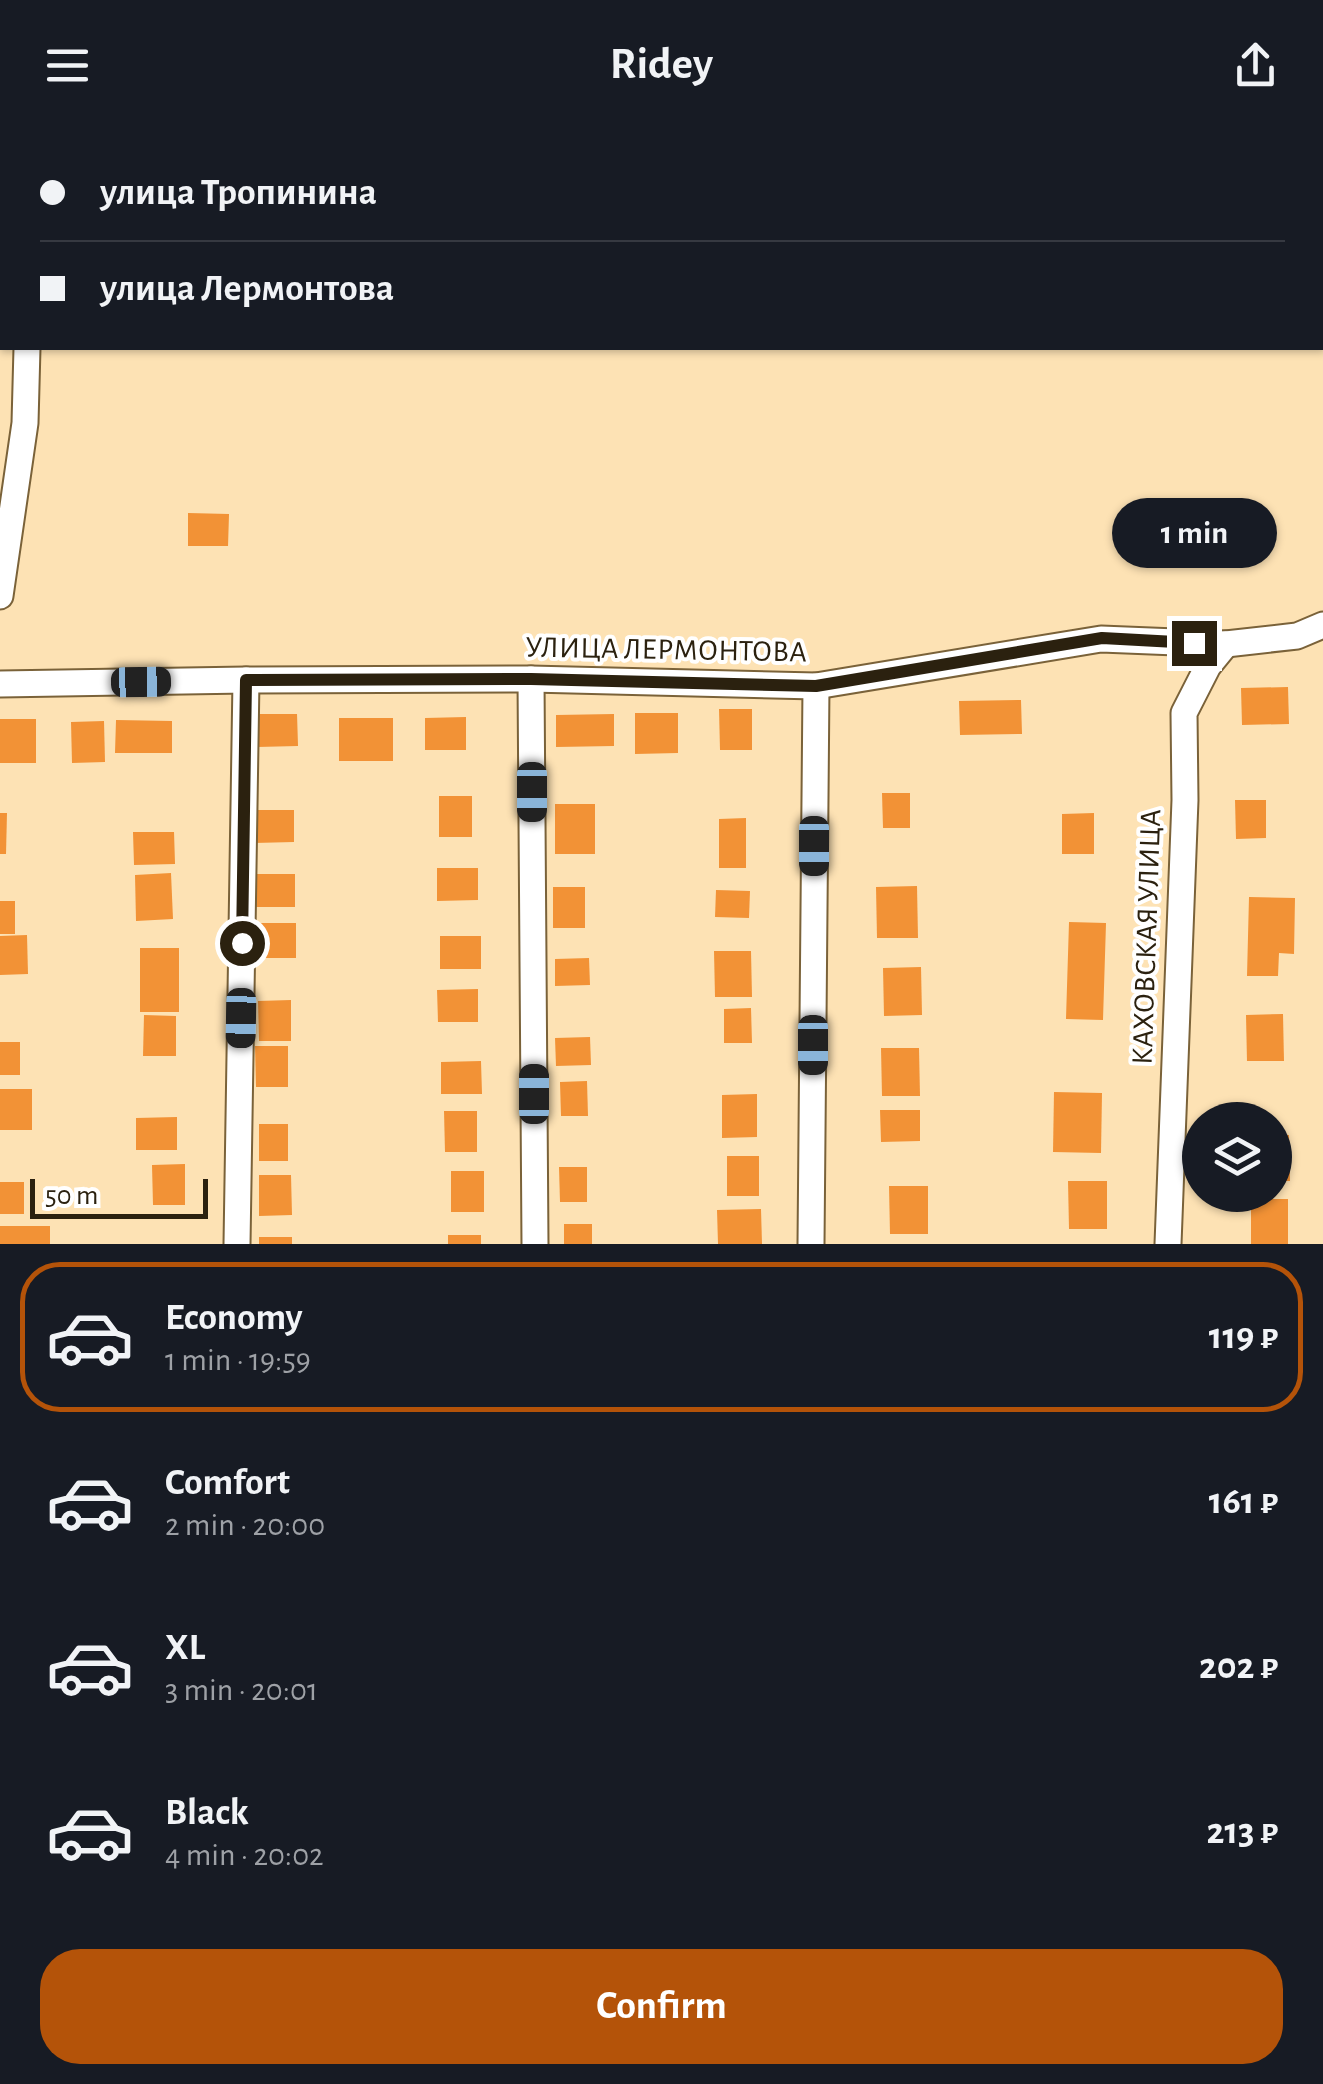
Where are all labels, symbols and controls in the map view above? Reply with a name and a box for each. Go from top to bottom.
icon: menu [40,38,95,93]
icon: share [1228,38,1283,93]
text: Ridey [610,42,713,87]
text: улица Тропинина [100,174,377,212]
text: улица Лермонтова [100,270,394,308]
callout: 1 min [1112,498,1276,568]
text: 1 min [1161,517,1228,549]
route end [1172,621,1217,666]
street label: УЛИЦА ЛЕРМОНТОВА [525,633,807,667]
car [111,666,171,698]
car [517,762,547,822]
street label: КАХОВСКАЯ УЛИЦА [1128,809,1166,1065]
car [799,816,829,876]
route start [220,921,265,966]
car [225,988,257,1048]
car [798,1015,828,1075]
car [519,1064,549,1124]
map controls [1182,1102,1292,1212]
button: layers [1182,1102,1292,1212]
scale bar [30,1174,208,1218]
text: 50 m [45,1182,99,1210]
icon: car [45,1292,135,1382]
text: Economy [165,1299,303,1337]
text: 119 ₽ [1209,1318,1278,1356]
text: 1 min · 19:59 [165,1344,311,1376]
icon: car [45,1457,135,1547]
text: Comfort [165,1464,290,1502]
text: 161 ₽ [1209,1483,1278,1521]
text: 2 min · 20:00 [165,1509,325,1541]
icon: car [45,1622,135,1712]
text: XL [165,1629,205,1667]
text: 202 ₽ [1199,1648,1278,1686]
text: 3 min · 20:01 [165,1674,318,1706]
icon: car [45,1787,135,1877]
text: Black [165,1794,249,1832]
text: 213 ₽ [1207,1813,1278,1851]
text: 4 min · 20:02 [165,1839,324,1871]
button: Confirm [40,1949,1283,2064]

